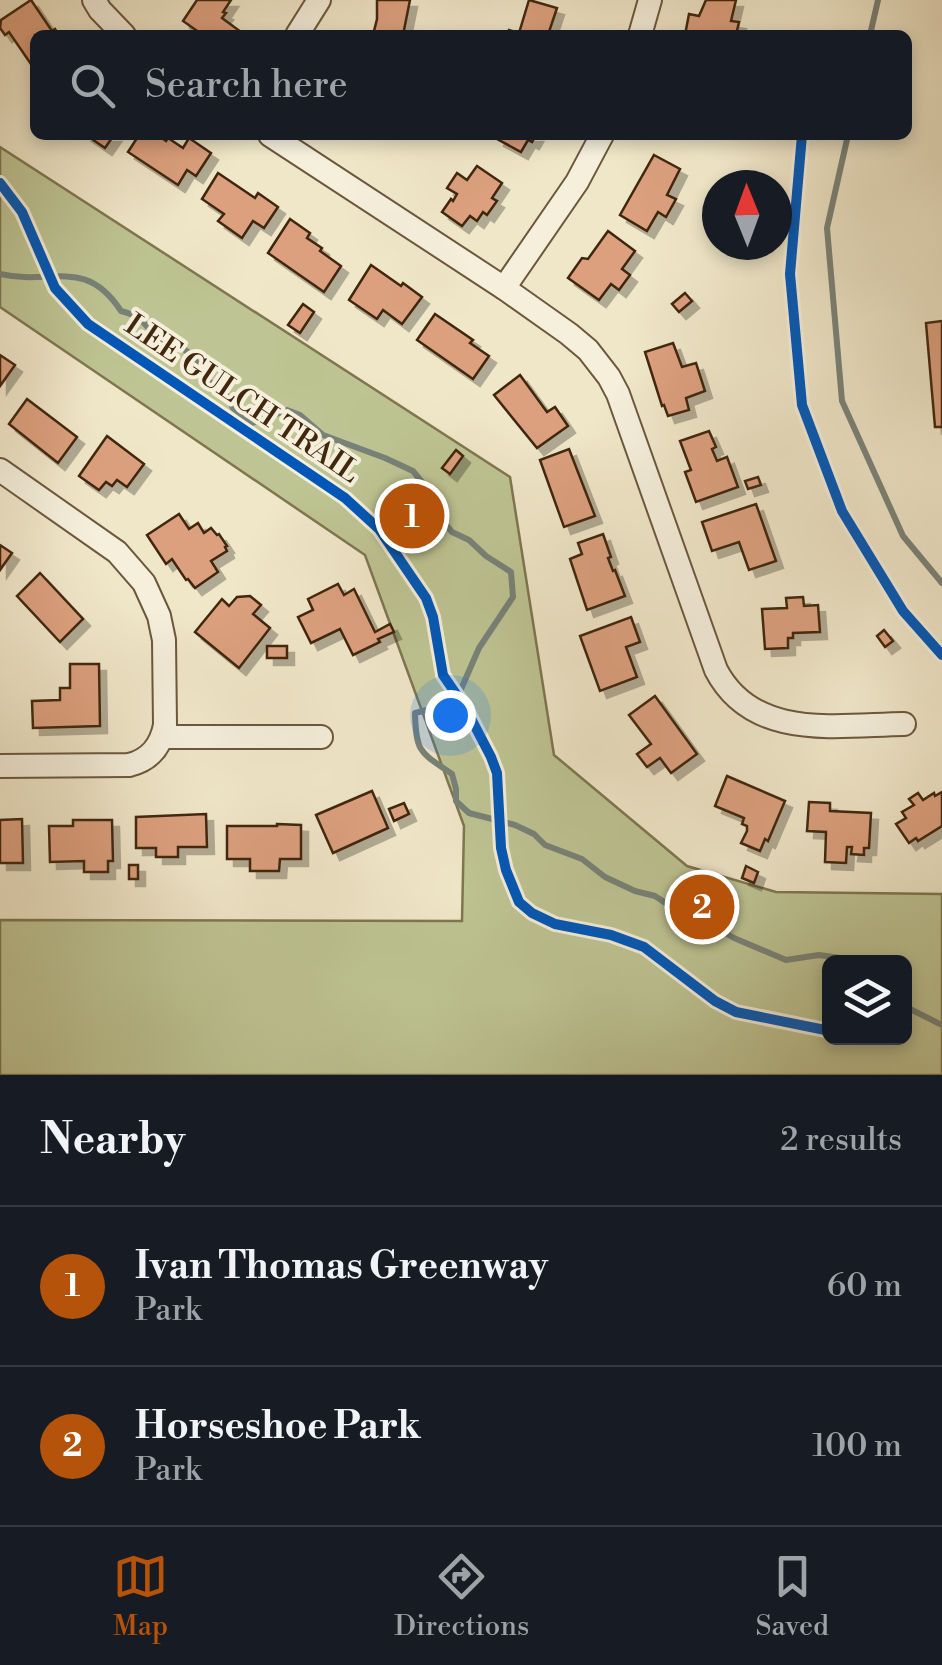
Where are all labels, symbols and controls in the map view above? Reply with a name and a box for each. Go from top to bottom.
search box [30,30,912,140]
icon: search [65,58,120,113]
text: Search here [145,62,348,109]
north arrow [702,170,792,260]
street label: LEE GULCH TRAIL [117,306,367,492]
pin: 1 [380,478,444,554]
your location [425,690,476,741]
pin: 2 [670,870,734,944]
map controls [822,955,912,1045]
button: layers [822,955,912,1045]
text: Nearby [40,1114,185,1167]
text: 2 results [780,1120,902,1160]
text: Ivan Thomas Greenway [135,1243,548,1290]
text: 1 [65,1266,80,1306]
text: 60 m [827,1266,902,1306]
text: Park [135,1290,202,1330]
text: Horseshoe Park [135,1403,421,1450]
text: 2 [62,1426,83,1466]
text: 100 m [812,1426,902,1466]
text: Park [135,1450,202,1490]
tab: Map [113,1549,168,1644]
tab: Directions [394,1549,529,1644]
tab: Saved [755,1549,829,1644]

